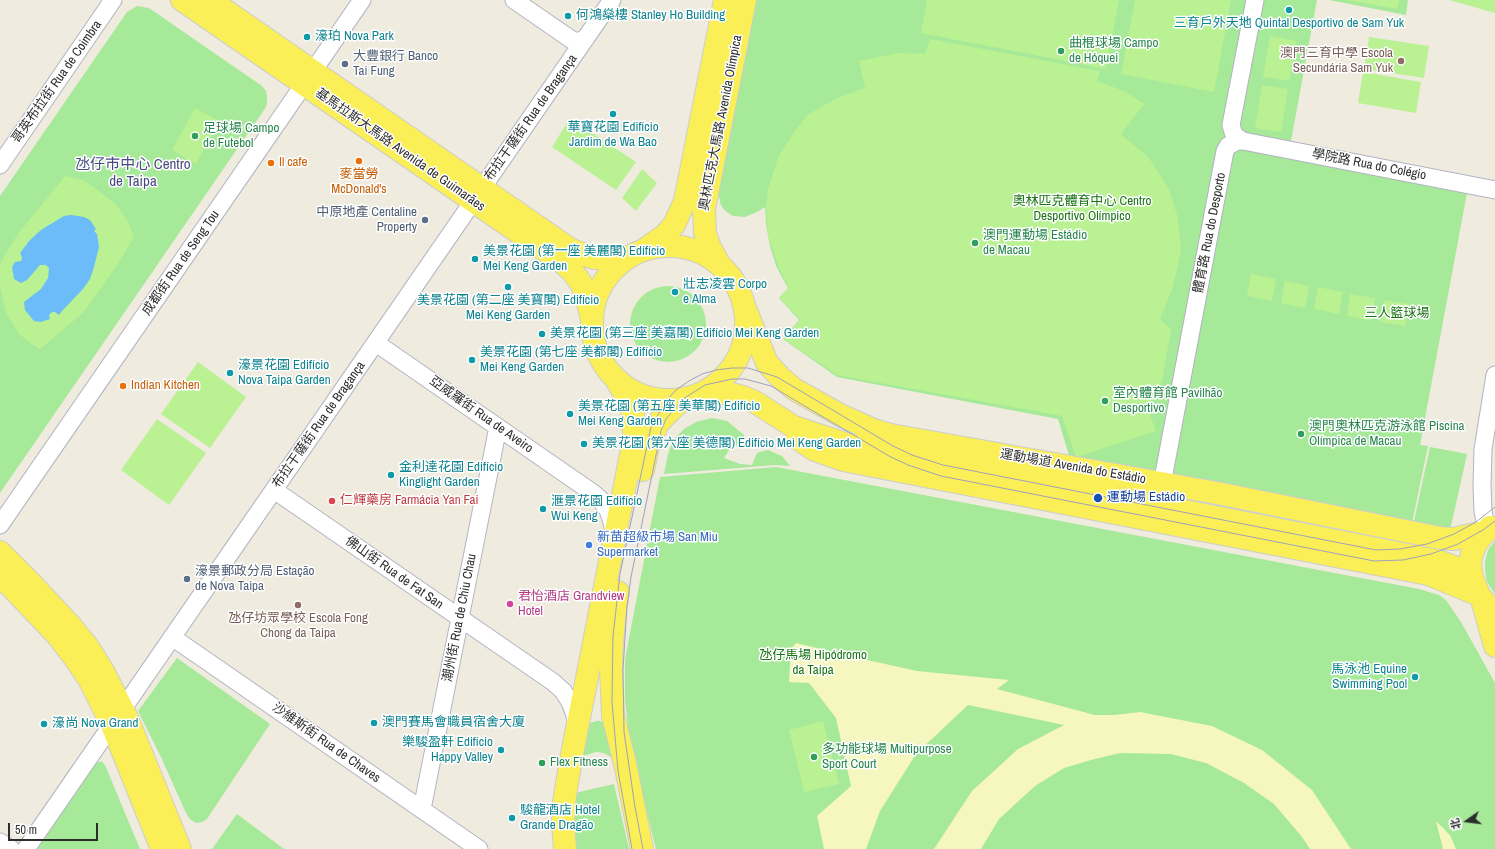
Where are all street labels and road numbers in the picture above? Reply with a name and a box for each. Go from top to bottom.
street label: 哥英布拉街 Rua de Coimbra [9,18,105,146]
street label: 奧林匹克大馬路 Avenida Olímpica [696,34,746,212]
street label: 布拉干薩街 Rua de Bragança [481,52,581,184]
street label: 基馬拉斯大馬路 Avenida de Guimarães [312,85,488,215]
street label: 學院路 Rua do Colégio [1311,146,1427,184]
street label: 體育路 Rua do Desporto [1191,171,1229,295]
street label: 成都街 Rua de Seng Tou [139,208,223,318]
street label: 布拉干薩街 Rua de Bragança [269,359,369,491]
street label: 亞威羅街 Rua de Aveiro [426,373,536,457]
street label: 運動場道 Avenida do Estádio [999,446,1147,488]
street label: 佛山街 Rua de Fat San [342,533,446,613]
street label: 潮州街 Rua de Chiu Chau [440,553,480,683]
street label: 沙維斯街 Rua de Chaves [269,700,383,786]

